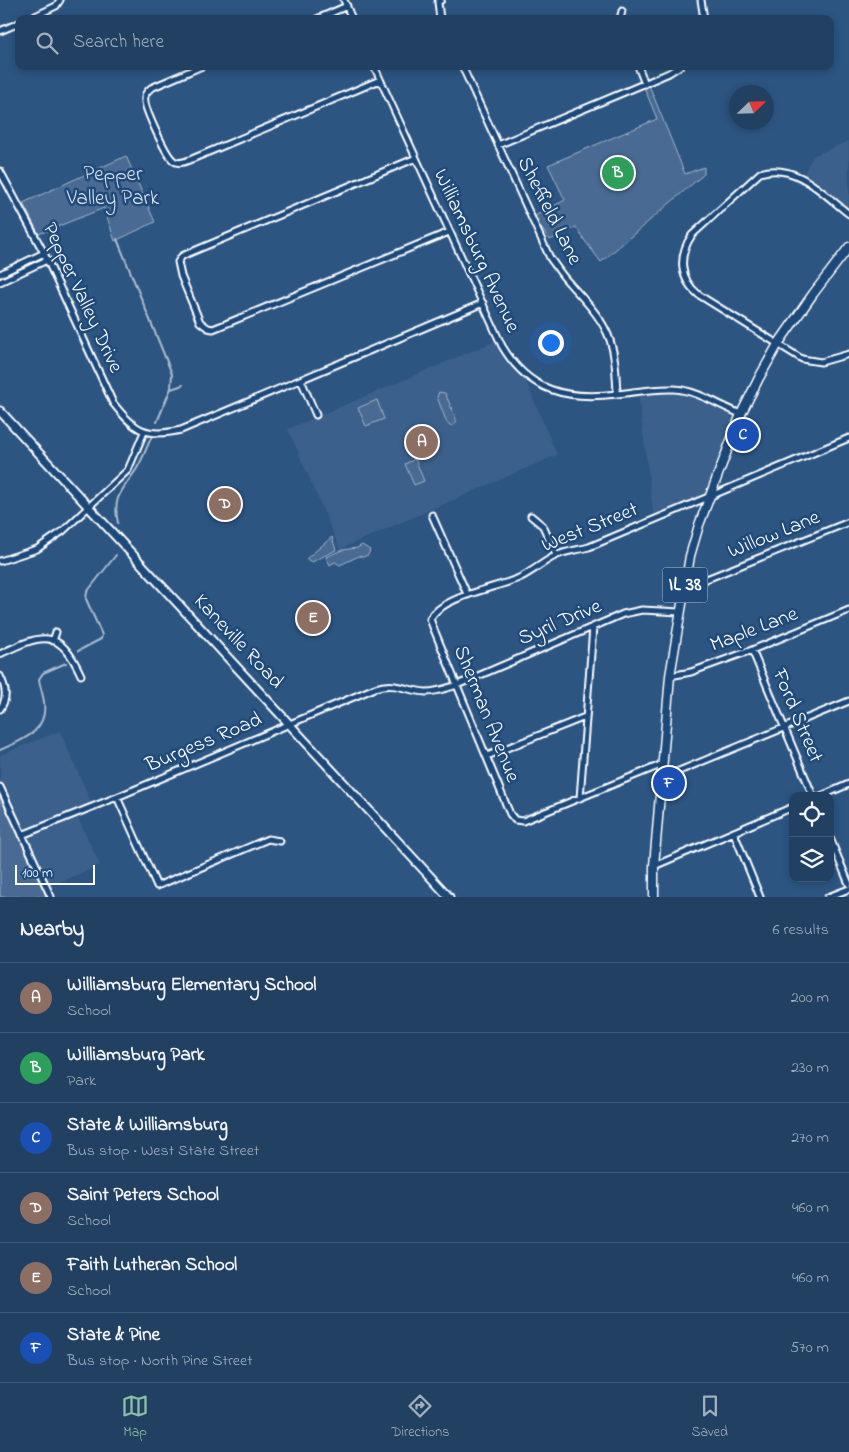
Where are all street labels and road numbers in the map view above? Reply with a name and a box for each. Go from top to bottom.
street label: Sheffield Lane [509,152,589,271]
street label: Williamsburg Avenue [423,164,527,339]
street label: Pepper Valley Drive [32,218,130,379]
street label: West Street [537,495,643,561]
street label: Willow Lane [723,503,825,567]
road number: IL 38 [662,568,708,602]
street label: Kaneville Road [186,588,290,696]
street label: Syril Drive [514,592,608,656]
street label: Maple Lane [706,599,803,660]
street label: Sherman Avenue [445,641,527,788]
street label: Ford Street [763,664,830,767]
street label: Burgess Road [140,705,268,783]

